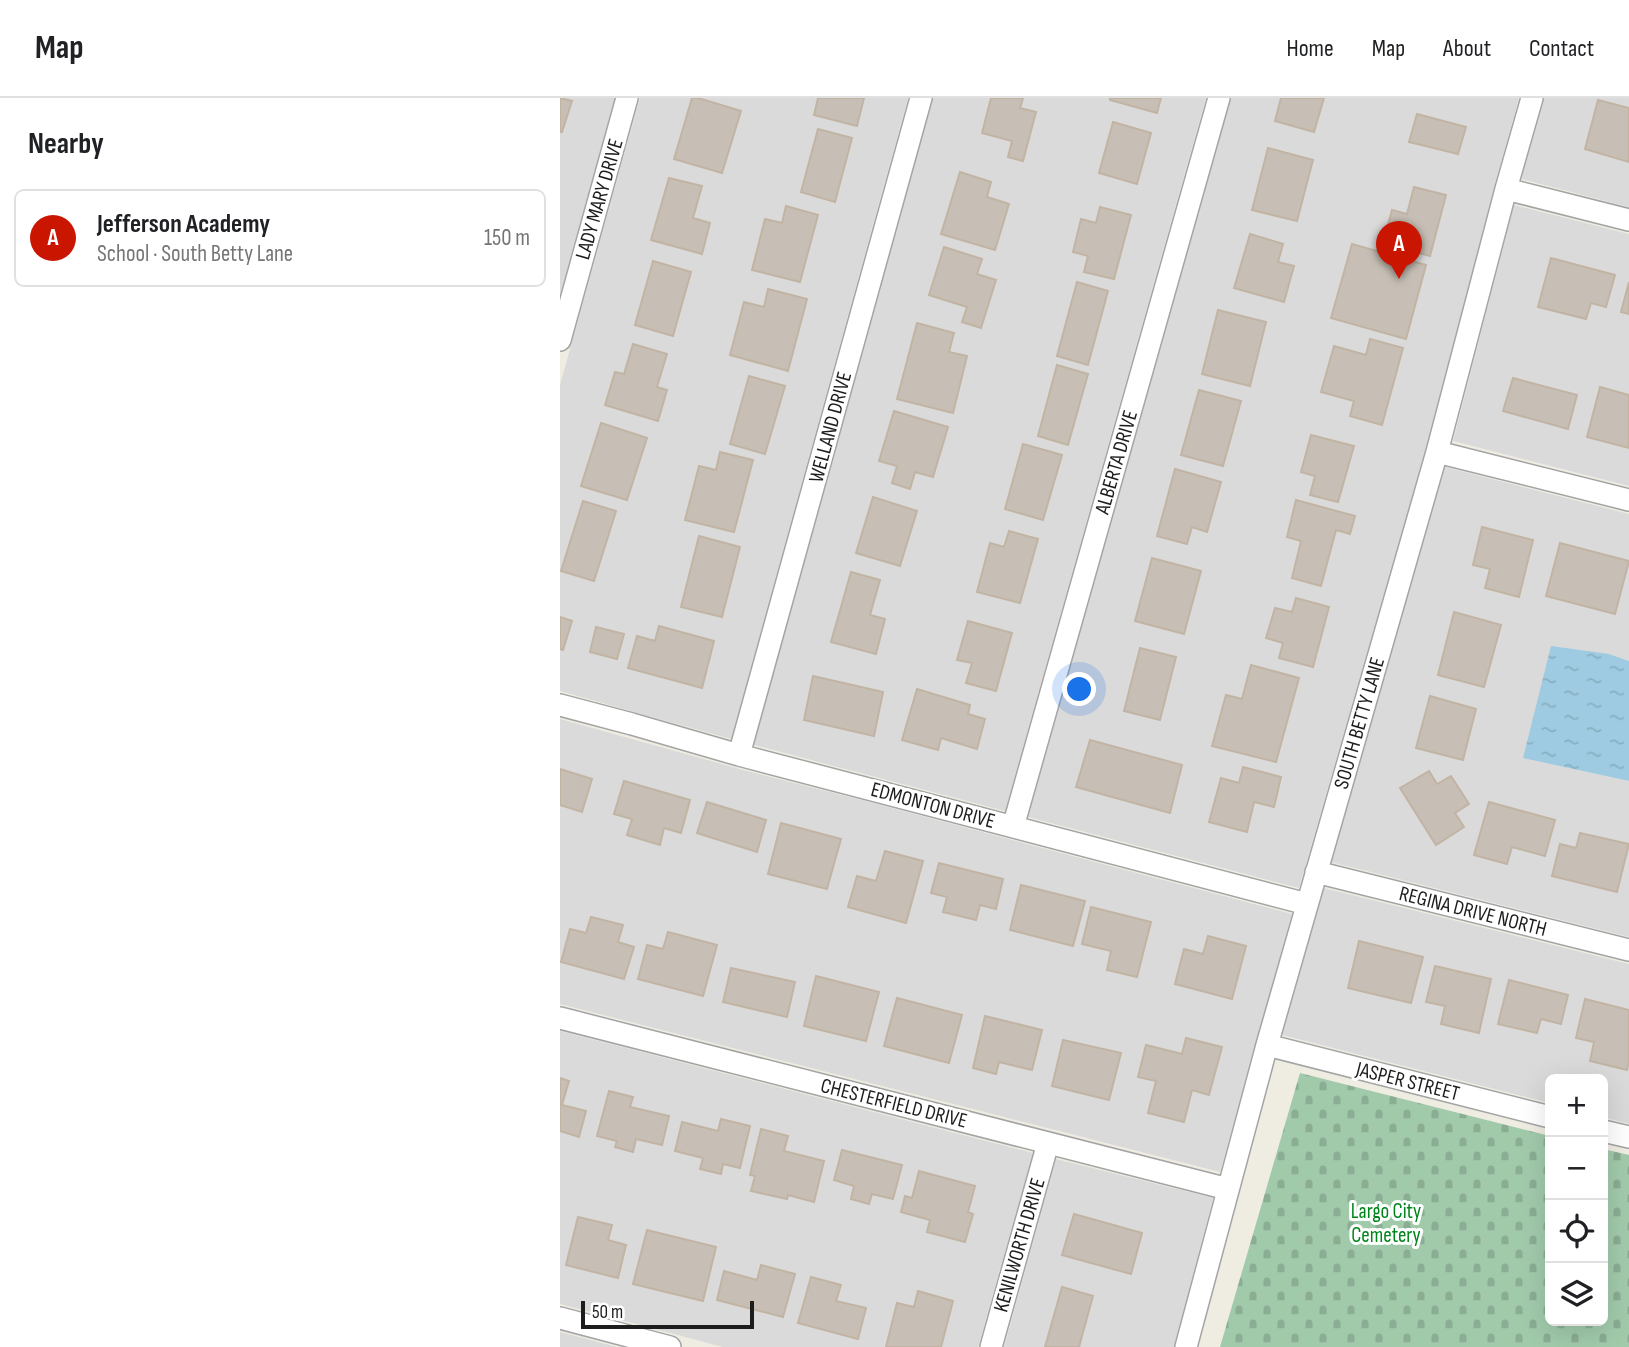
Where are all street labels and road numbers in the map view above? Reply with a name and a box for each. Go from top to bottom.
street label: LADY MARY DRIVE [570,136,629,262]
street label: WELLAND DRIVE [804,369,857,485]
street label: ALBERTA DRIVE [1090,407,1143,518]
street label: SOUTH BETTY LANE [1329,654,1390,792]
street label: EDMONTON DRIVE [868,777,998,834]
street label: REGINA DRIVE NORTH [1396,881,1549,942]
street label: JASPER STREET [1353,1056,1463,1107]
street label: CHESTERFIELD DRIVE [818,1073,970,1134]
street label: KENILWORTH DRIVE [988,1175,1051,1315]

